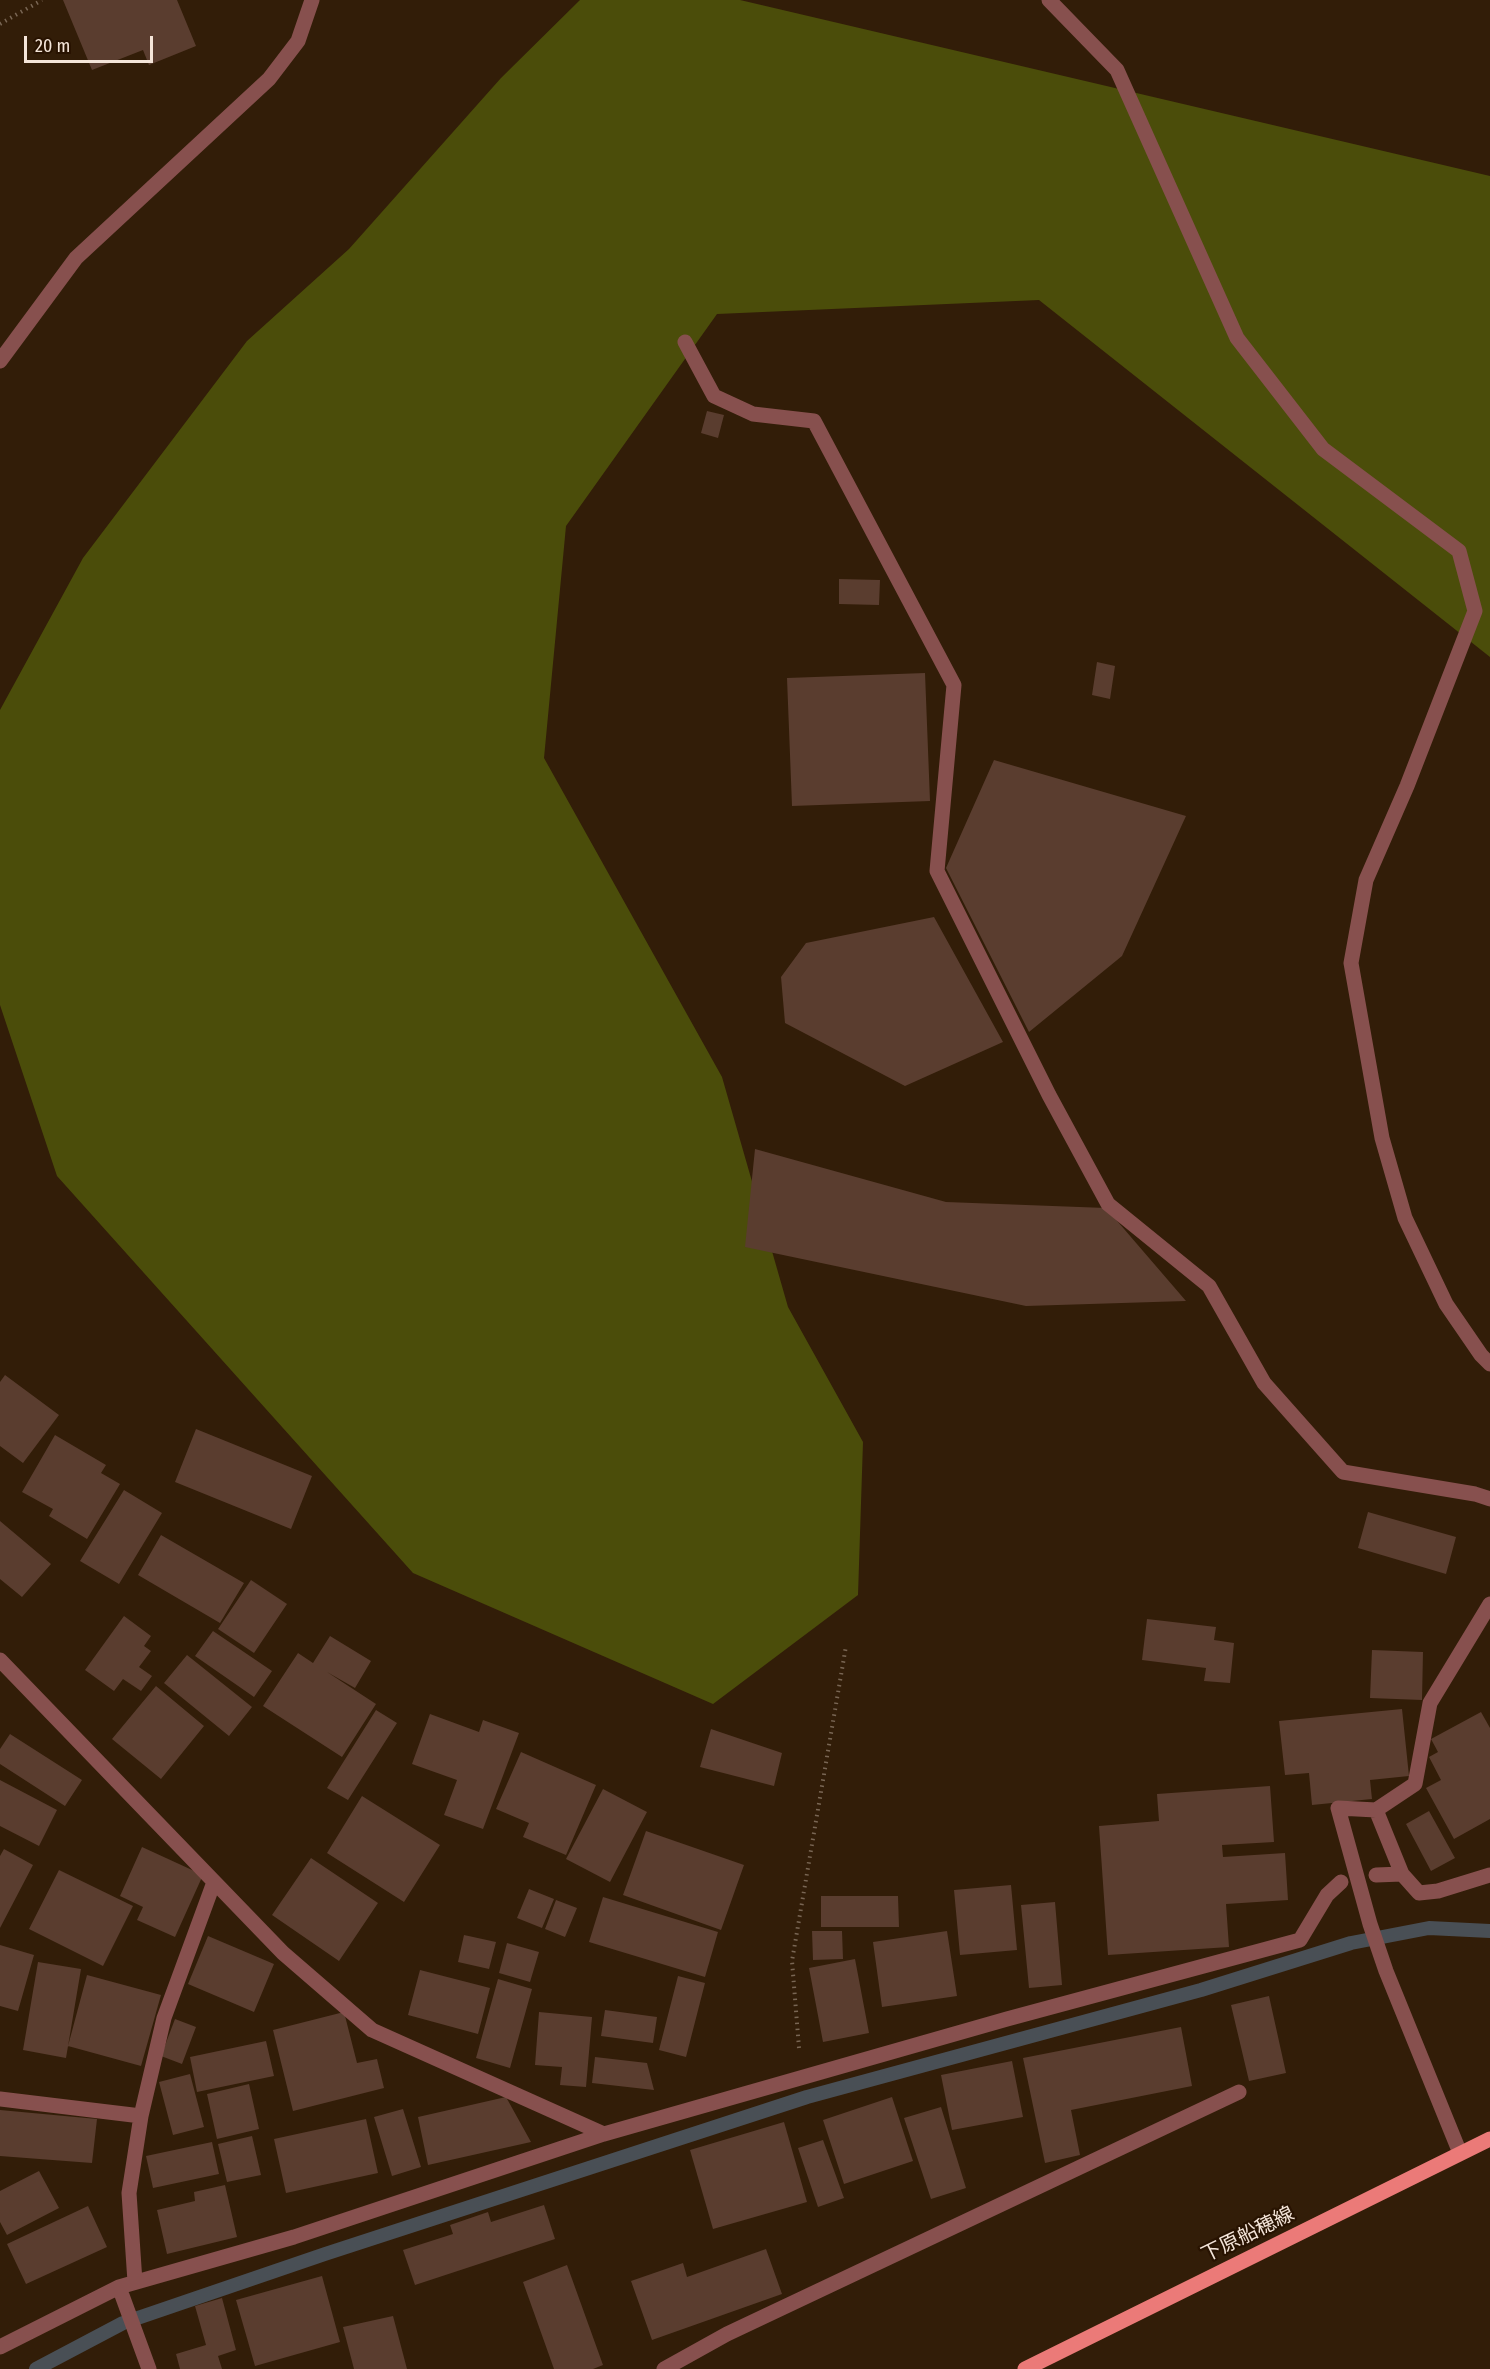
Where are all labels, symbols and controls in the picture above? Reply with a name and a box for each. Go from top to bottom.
scale bar [27,24,156,62]
text: 20 m [35,35,70,57]
street label: 下原船穂線 [1198,2202,1298,2268]

